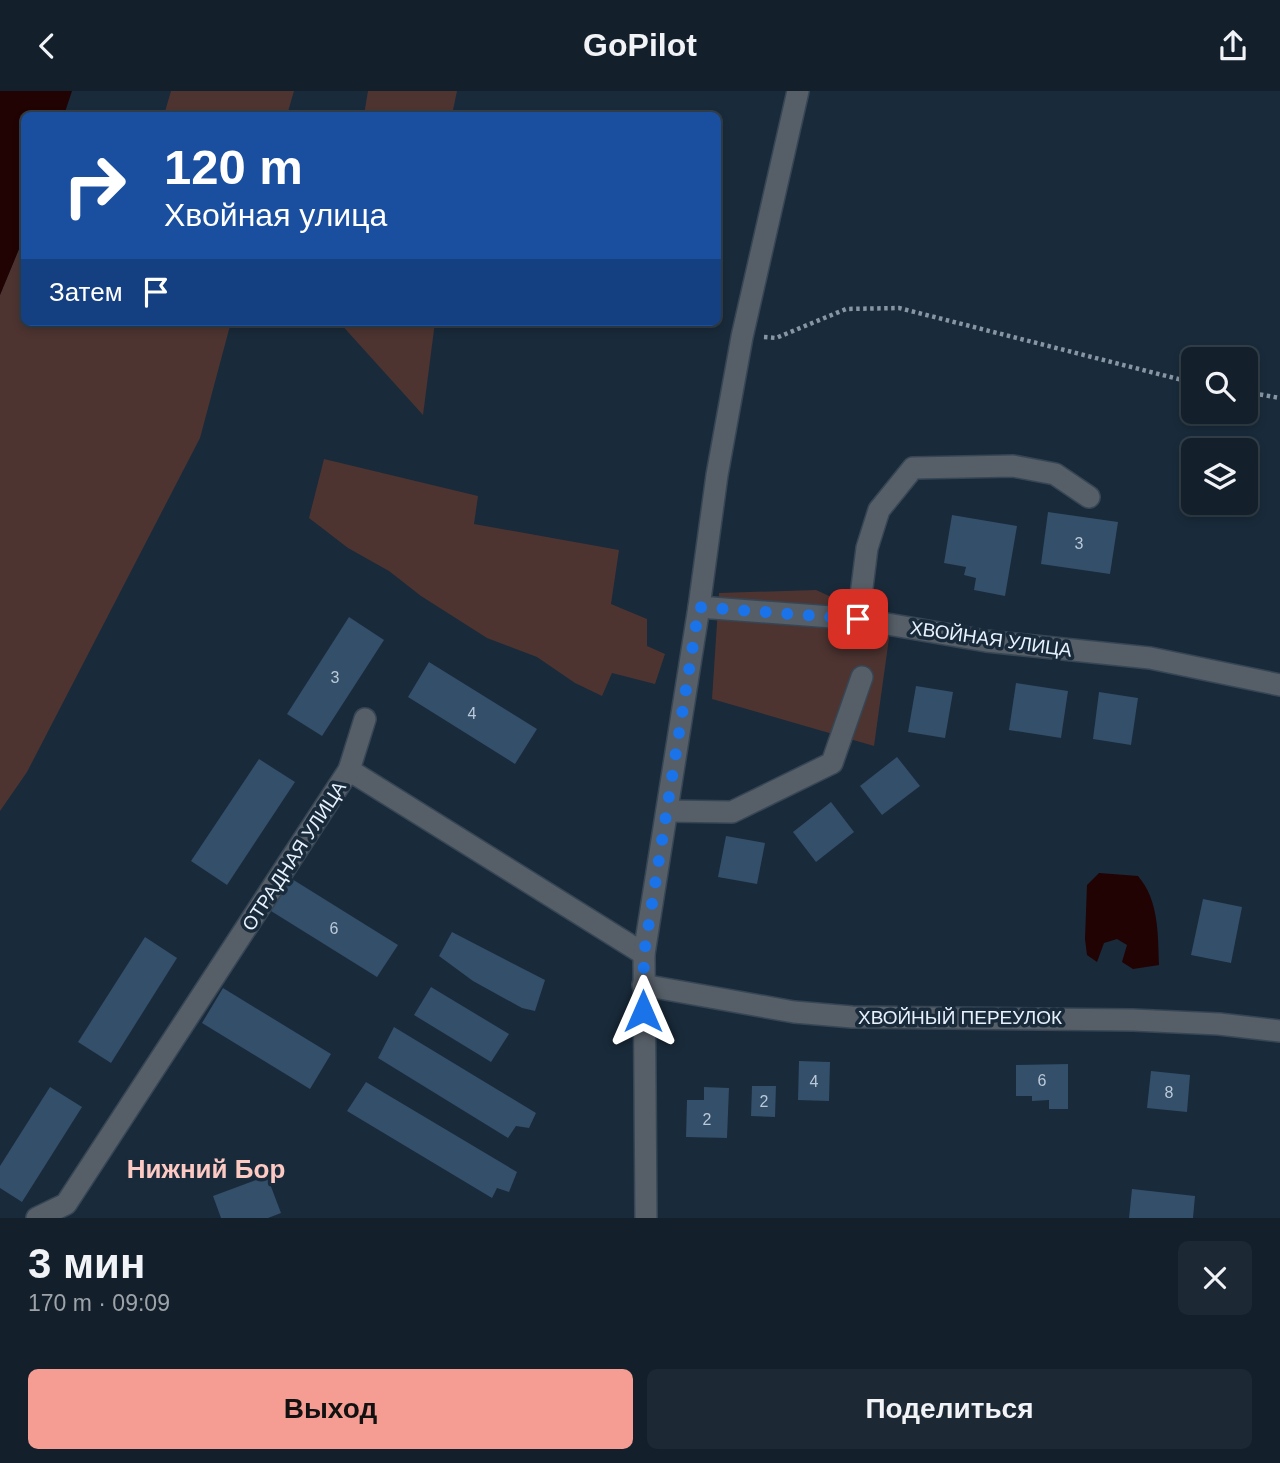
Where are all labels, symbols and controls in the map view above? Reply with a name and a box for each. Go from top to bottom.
icon: back [28,27,66,65]
text: GoPilot [583,27,697,63]
icon: share [1214,27,1252,65]
icon: right [49,140,140,231]
text: 120 m [164,140,303,194]
text: Хвойная улица [164,197,387,233]
icon: arrive [137,273,175,311]
text: Затем [49,277,123,307]
map controls [1181,347,1258,515]
button: search [1181,347,1258,424]
button: layers [1181,438,1258,515]
house number: 3 [1075,535,1084,552]
pin [828,589,888,649]
icon: arrive [839,600,877,638]
street label: ХВОЙНАЯ УЛИЦА [909,617,1073,661]
house number: 3 [331,669,340,686]
house number: 4 [468,705,477,722]
street label: ОТРАДНАЯ УЛИЦА [238,777,350,935]
house number: 6 [330,920,339,937]
position arrow [606,974,680,1048]
street label: ХВОЙНЫЙ ПЕРЕУЛОК [858,1007,1062,1028]
house number: 6 [1038,1072,1047,1089]
house number: 4 [810,1073,819,1090]
house number: 8 [1165,1084,1174,1101]
house number: 2 [760,1093,769,1110]
house number: 2 [703,1111,712,1128]
district label: Нижний Бор [127,1154,285,1184]
text: 3 мин [28,1240,145,1287]
button: close [1178,1241,1252,1315]
text: 170 m · 09:09 [28,1290,170,1316]
button: Выход [28,1369,633,1449]
button: Поделиться [647,1369,1252,1449]

